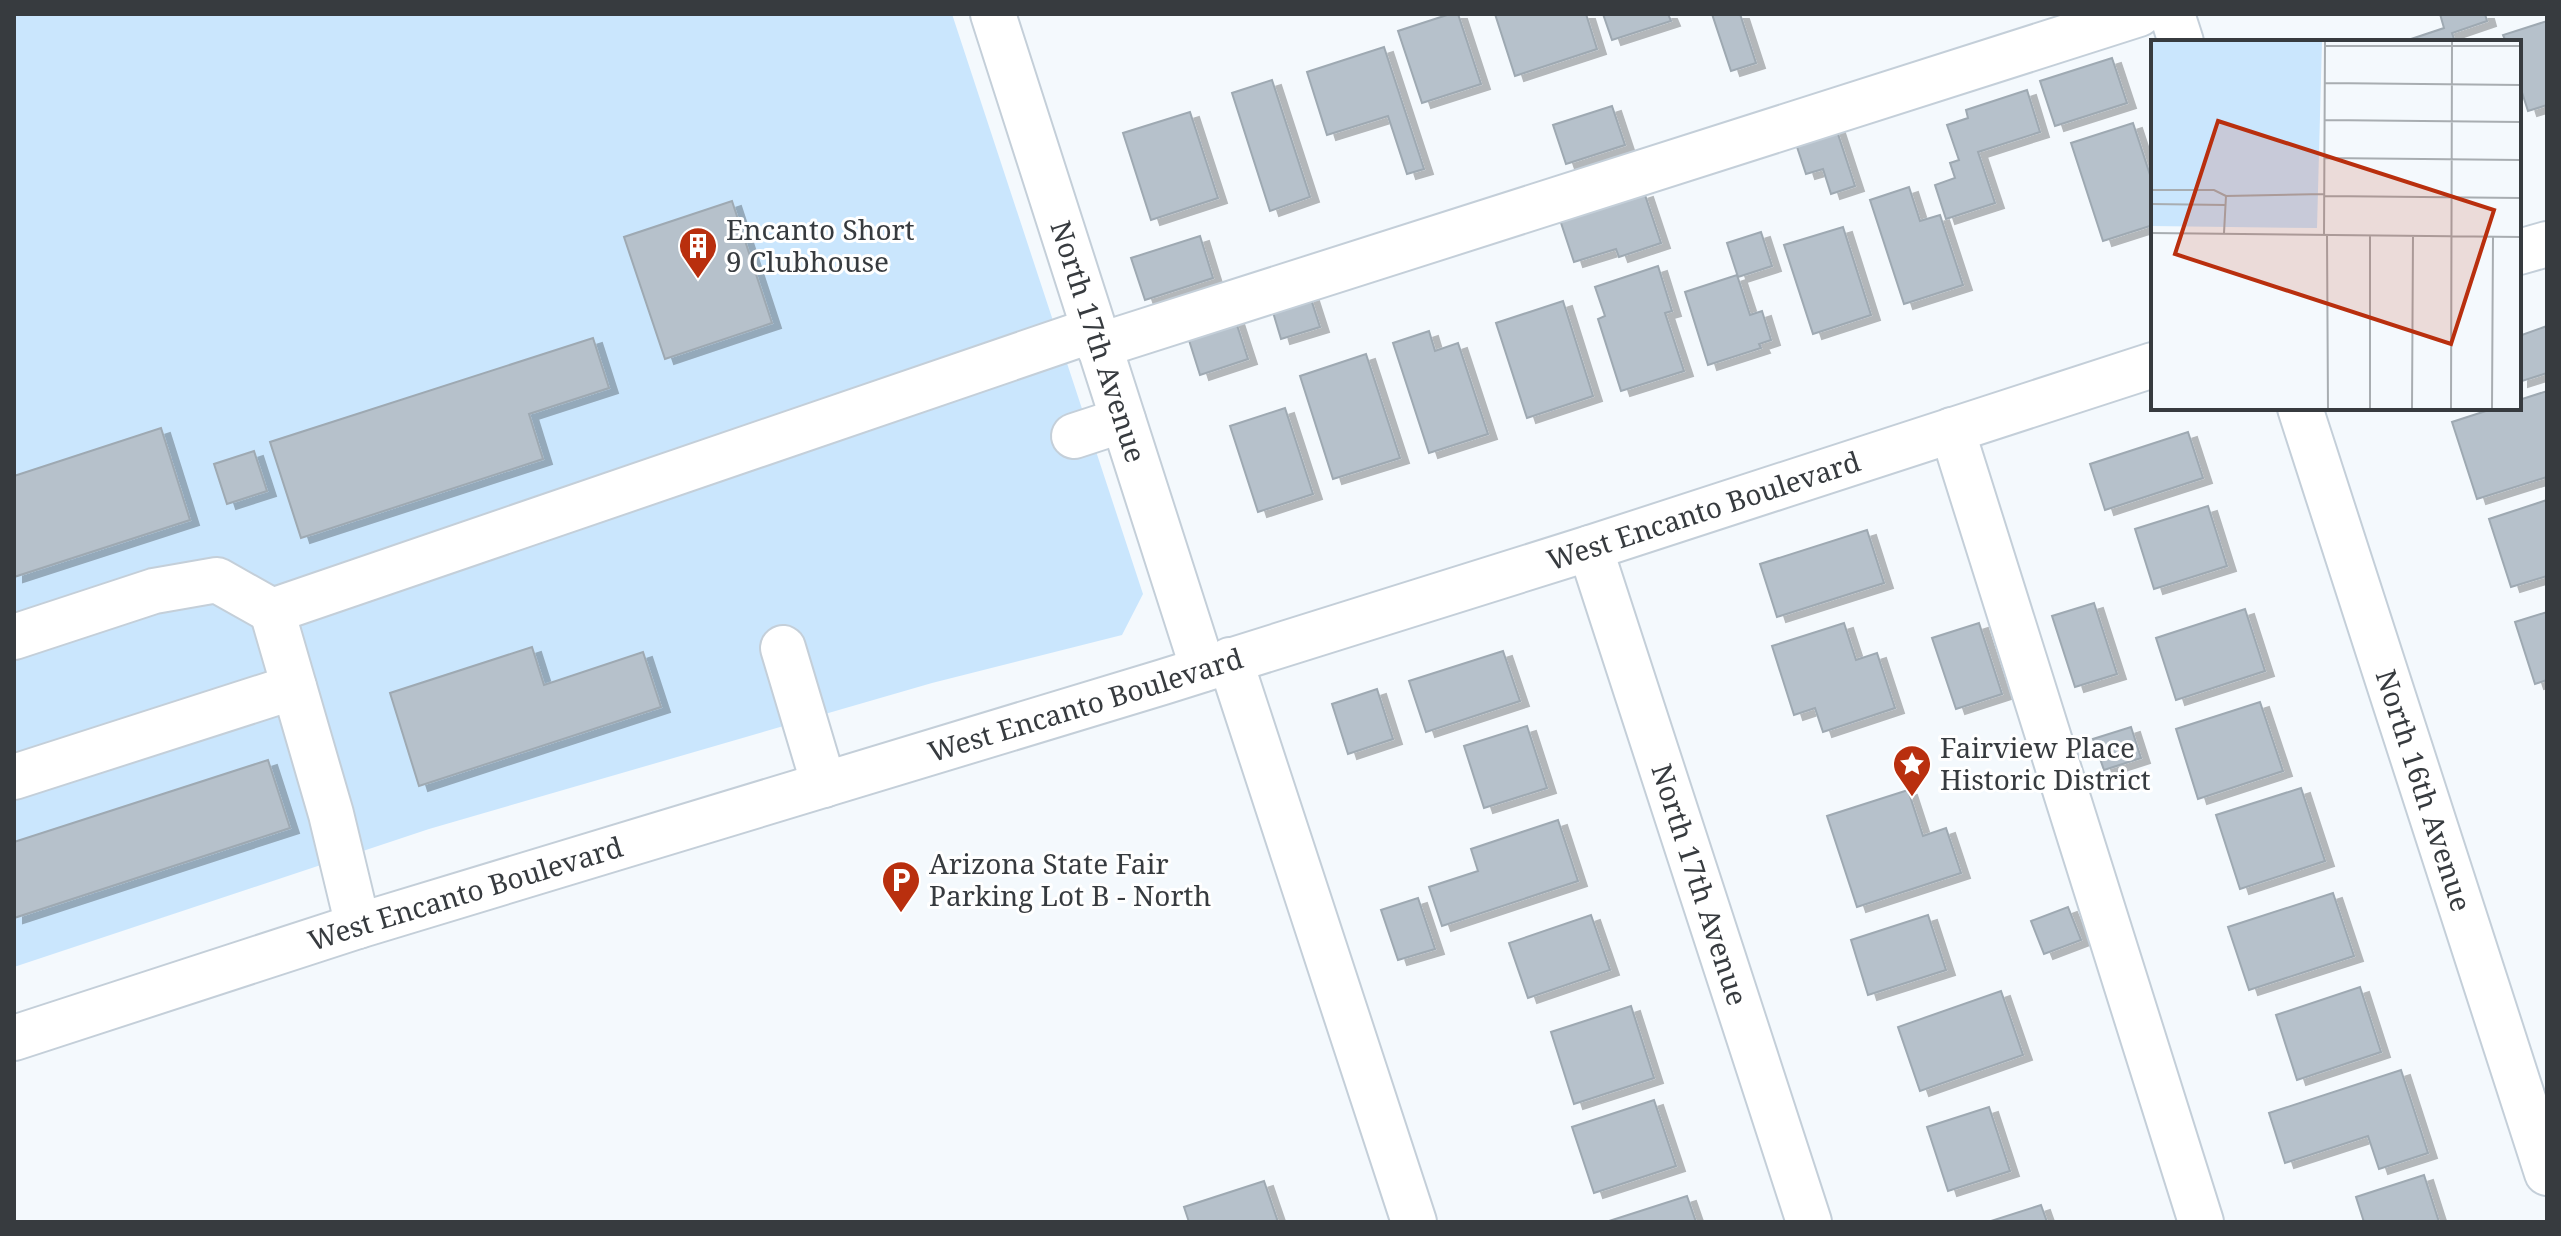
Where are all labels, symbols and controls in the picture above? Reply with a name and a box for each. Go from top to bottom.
inset map [2151,40,2521,410]
place label: Encanto Short 9 Clubhouse [726,210,915,280]
street label: North 17th Avenue [1042,215,1156,467]
building icon: Encanto Short 9 Clubhouse [677,225,719,280]
street label: West Encanto Boulevard [1542,441,1865,578]
street label: West Encanto Boulevard [923,638,1247,770]
street label: North 16th Avenue [2368,665,2481,916]
place label: Fairview Place Historic District [1940,728,2151,798]
place icon: Fairview Place Historic District [1891,743,1933,798]
street label: North 17th Avenue [1643,759,1757,1010]
street label: West Encanto Boulevard [303,827,627,959]
place label: Arizona State Fair Parking Lot B - North [929,844,1211,914]
parking icon: Arizona State Fair Parking Lot B - North [880,859,922,914]

